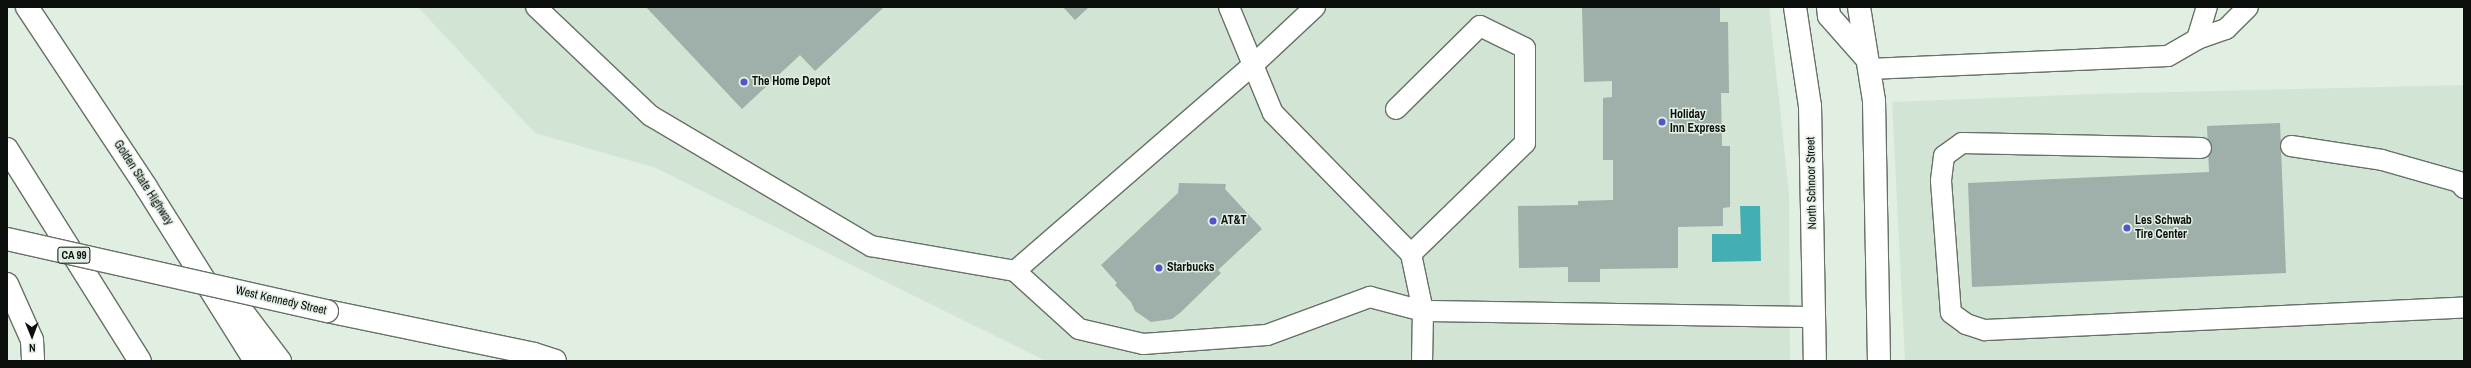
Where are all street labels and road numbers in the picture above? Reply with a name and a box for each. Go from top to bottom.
street label: North Schnoor Street [1804,137,1820,229]
street label: Golden State Highway [110,138,176,228]
road number: CA 99 [57,246,91,264]
street label: West Kennedy Street [234,284,328,318]

